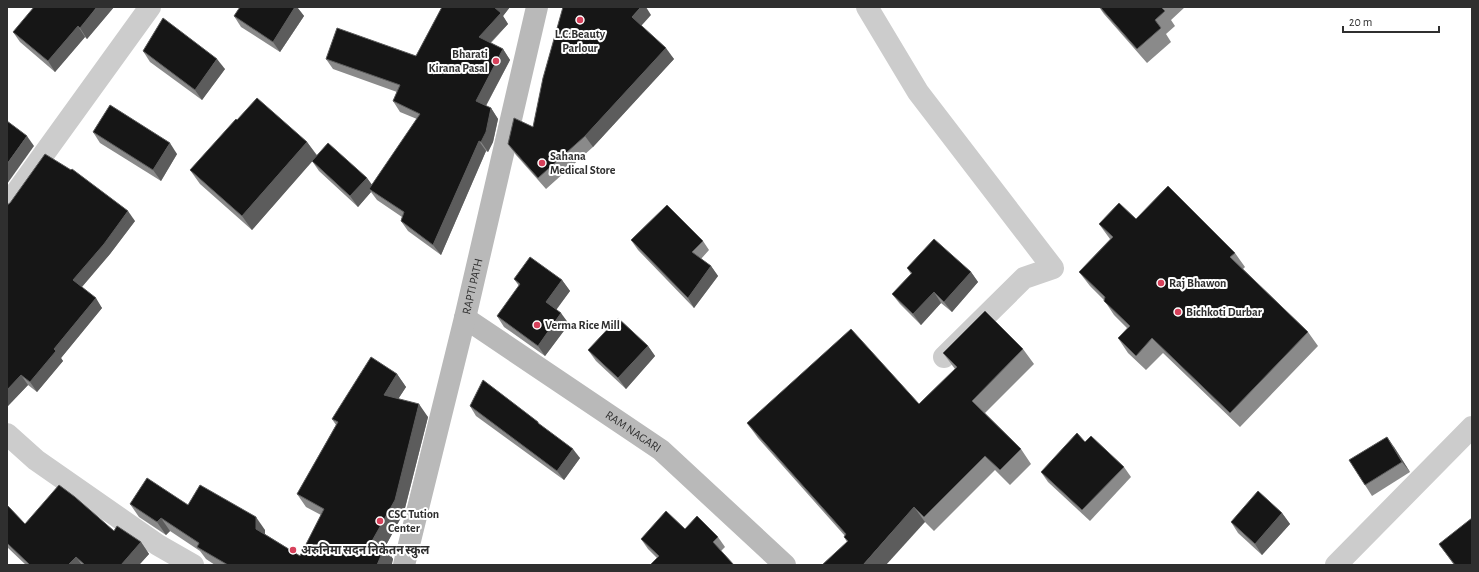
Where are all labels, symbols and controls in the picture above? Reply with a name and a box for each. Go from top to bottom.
scale bar [1343,8,1439,34]
marker: L.C.Beauty Parlour [575,15,585,25]
text: 20 m [1349,16,1372,28]
place label: L.C.Beauty Parlour [555,28,606,54]
place label: Bharati Kirana Pasal [429,48,488,74]
marker: Bharati Kirana Pasal [491,56,501,66]
place label: Sahana Medical Store [550,150,616,176]
marker: Sahana Medical Store [537,158,547,168]
street label: RAPTI PATH [460,257,485,315]
place label: Raj Bhawon [1169,277,1226,290]
marker: Raj Bhawon [1156,278,1166,288]
place label: Bichkoti Durbar [1186,306,1263,318]
marker: Bichkoti Durbar [1173,307,1183,317]
place label: Verma Rice Mill [545,319,620,331]
marker: Verma Rice Mill [532,320,542,330]
street label: RAM NAGARI [603,409,663,454]
place label: CSC Tution Center [388,508,439,534]
marker: CSC Tution Center [375,516,385,526]
place label: अरुनिमा सदन निकेतन स्कुल [301,542,430,559]
marker: अरुनिमा सदन निकेतन स्कुल [288,545,298,555]

